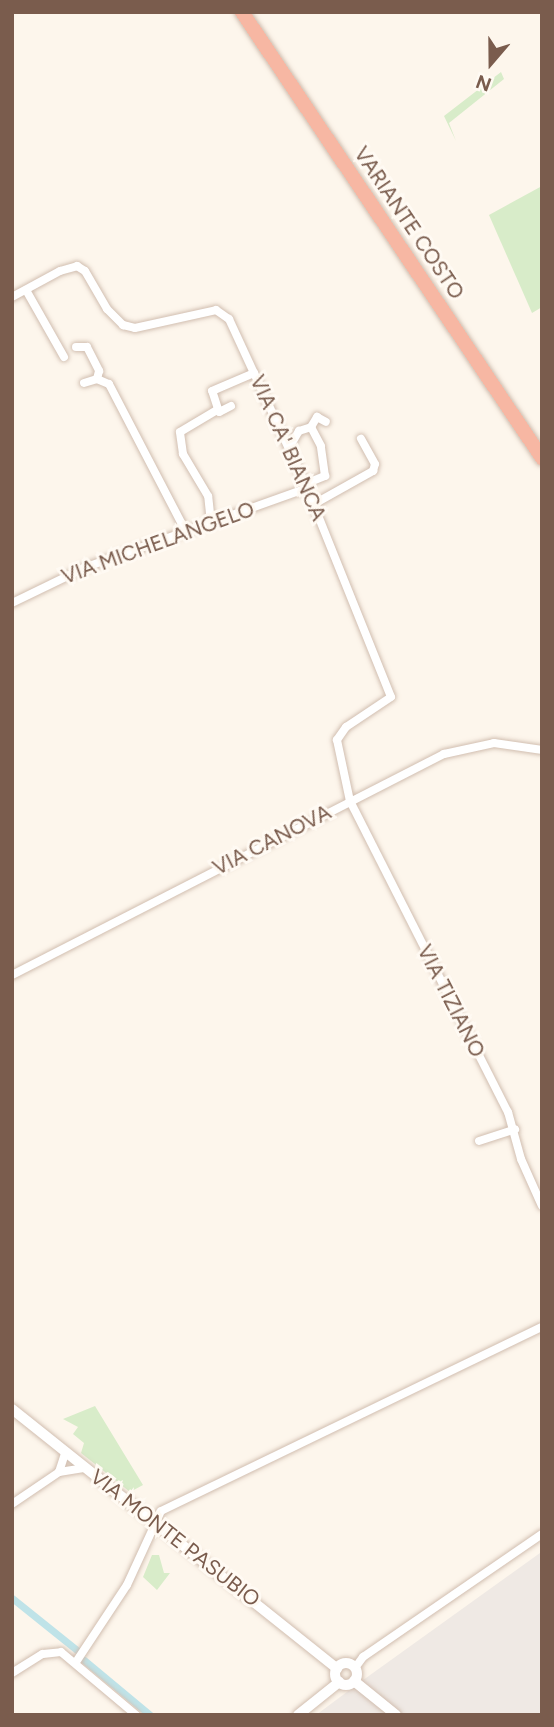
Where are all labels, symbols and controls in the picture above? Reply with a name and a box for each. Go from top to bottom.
north arrow [456,28,526,98]
text: N [473,70,494,97]
street label: VARIANTE COSTO [349,142,469,304]
street label: VIA CA' BIANCA [245,371,331,525]
street label: VIA MICHELANGELO [58,496,258,590]
street label: VIA CANOVA [209,799,335,881]
street label: VIA TIZIANO [412,941,490,1061]
street label: VIA MONTE PASUBIO [85,1464,265,1612]

